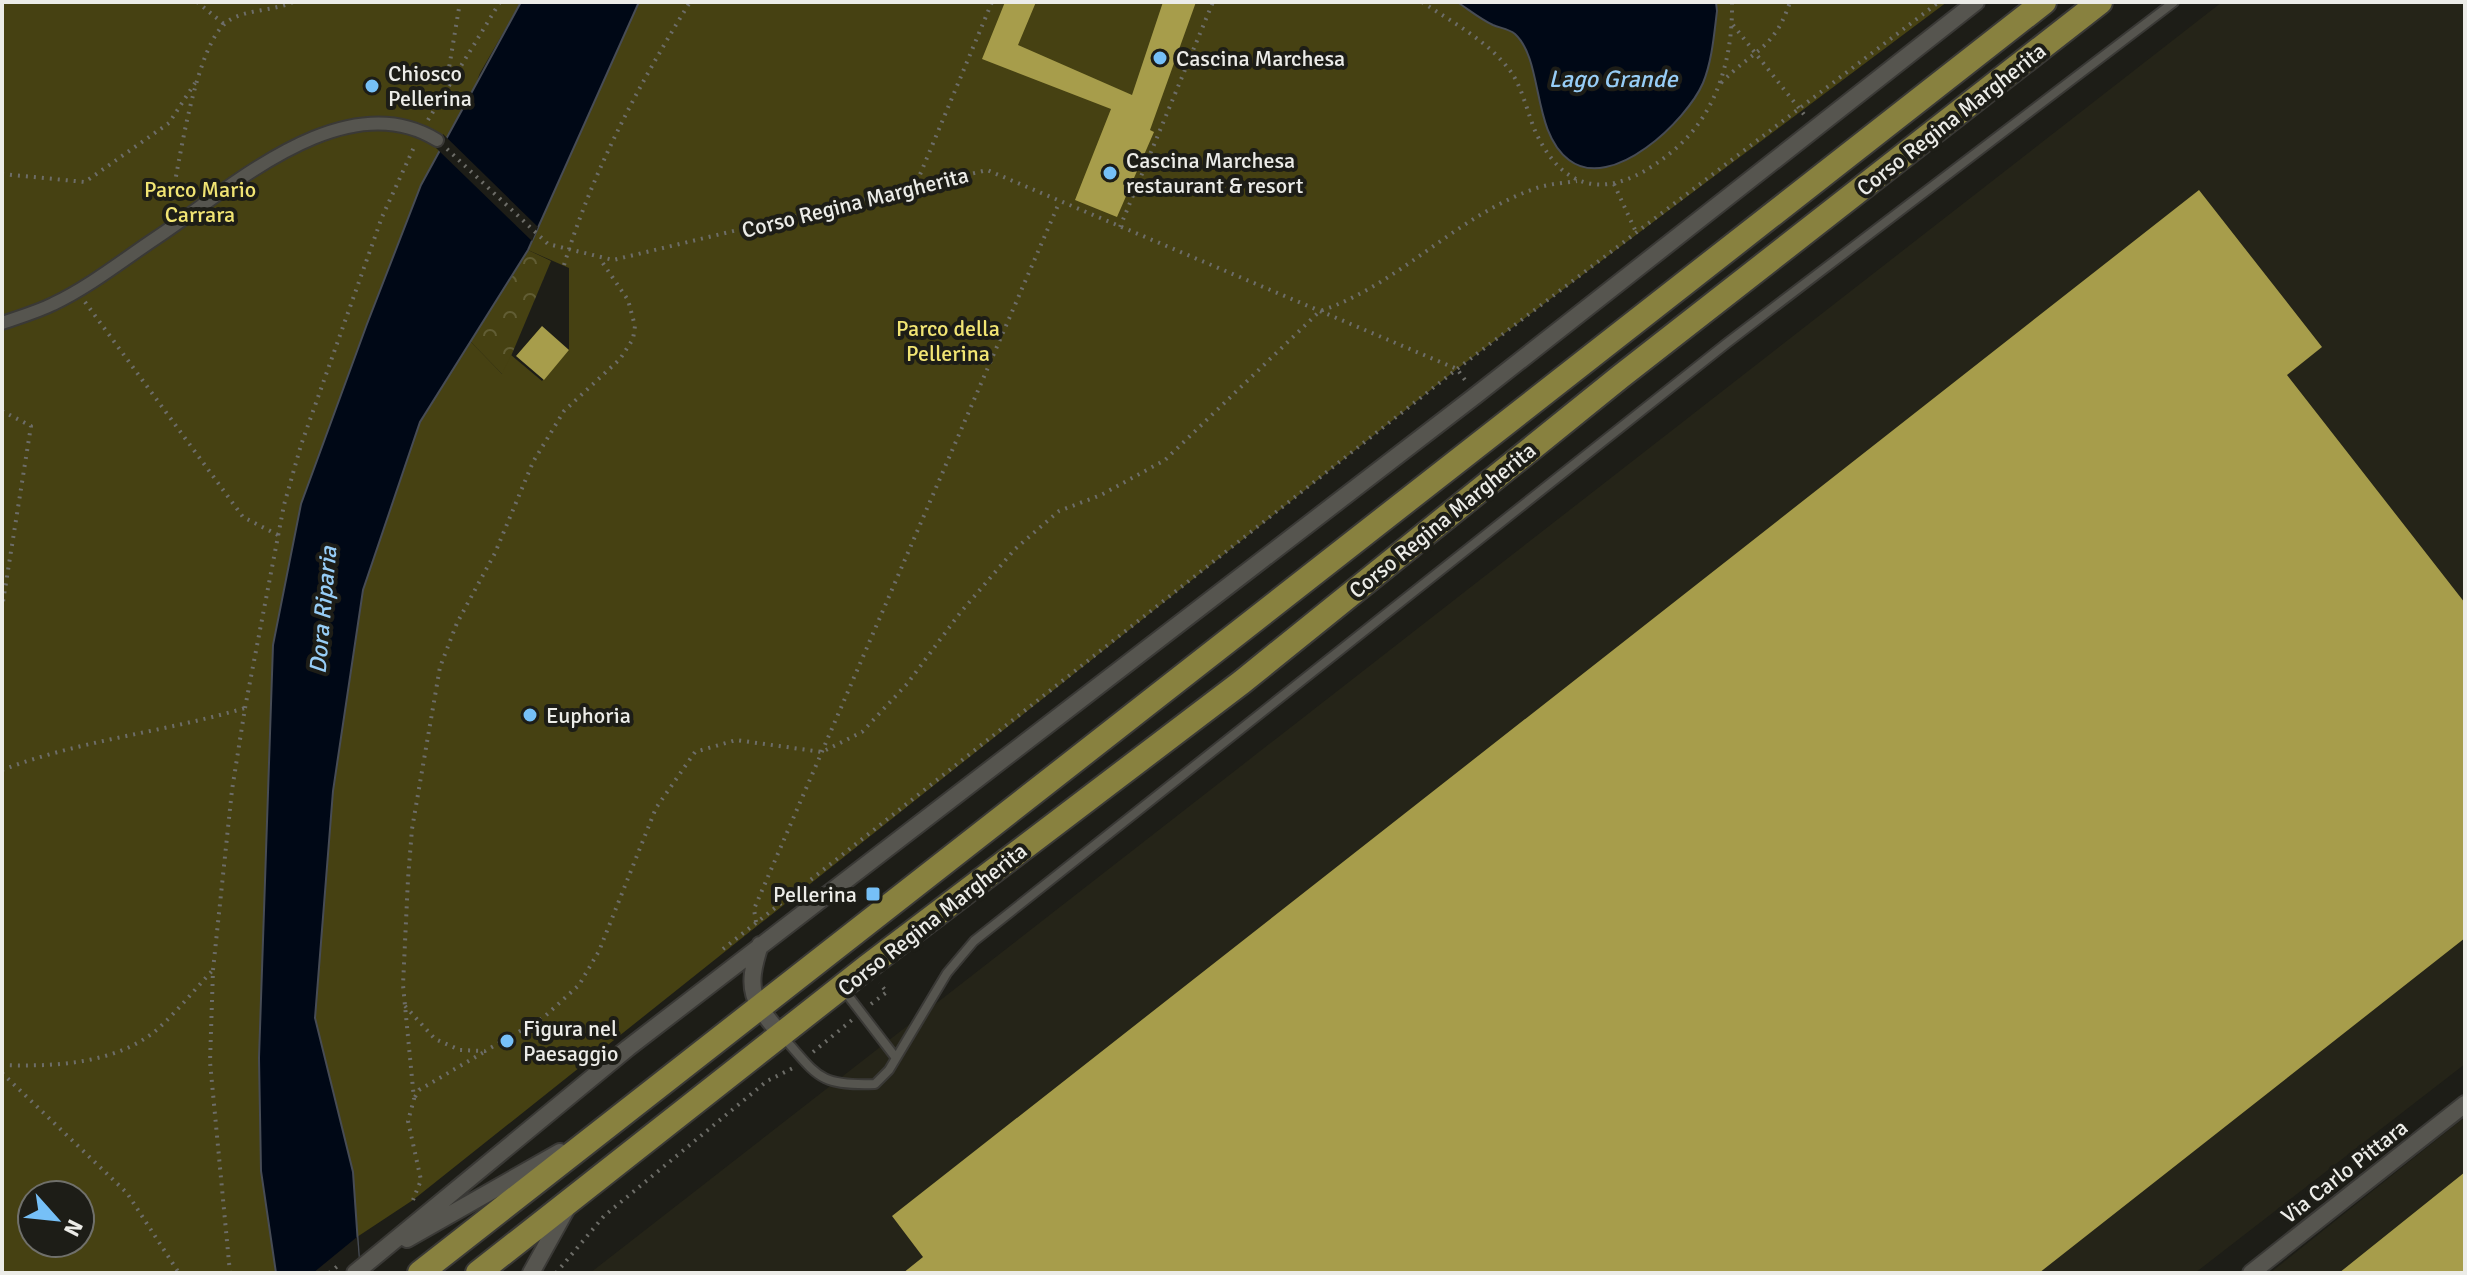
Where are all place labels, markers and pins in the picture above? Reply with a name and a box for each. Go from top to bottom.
place label: Cascina Marchesa [1176,45,1345,72]
marker: Cascina Marchesa [1151,49,1169,67]
place label: Chiosco Pellerina [388,60,472,112]
marker: Chiosco Pellerina [363,77,381,95]
place label: Cascina Marchesa restaurant & resort [1126,147,1304,199]
marker: Cascina Marchesa restaurant & resort [1101,164,1119,182]
place label: Euphoria [546,702,631,729]
marker: Euphoria [521,706,539,724]
place label: Pellerina [773,881,857,908]
marker: Pellerina [864,885,882,903]
place label: Figura nel Paesaggio [523,1015,618,1067]
marker: Figura nel Paesaggio [498,1032,516,1050]

